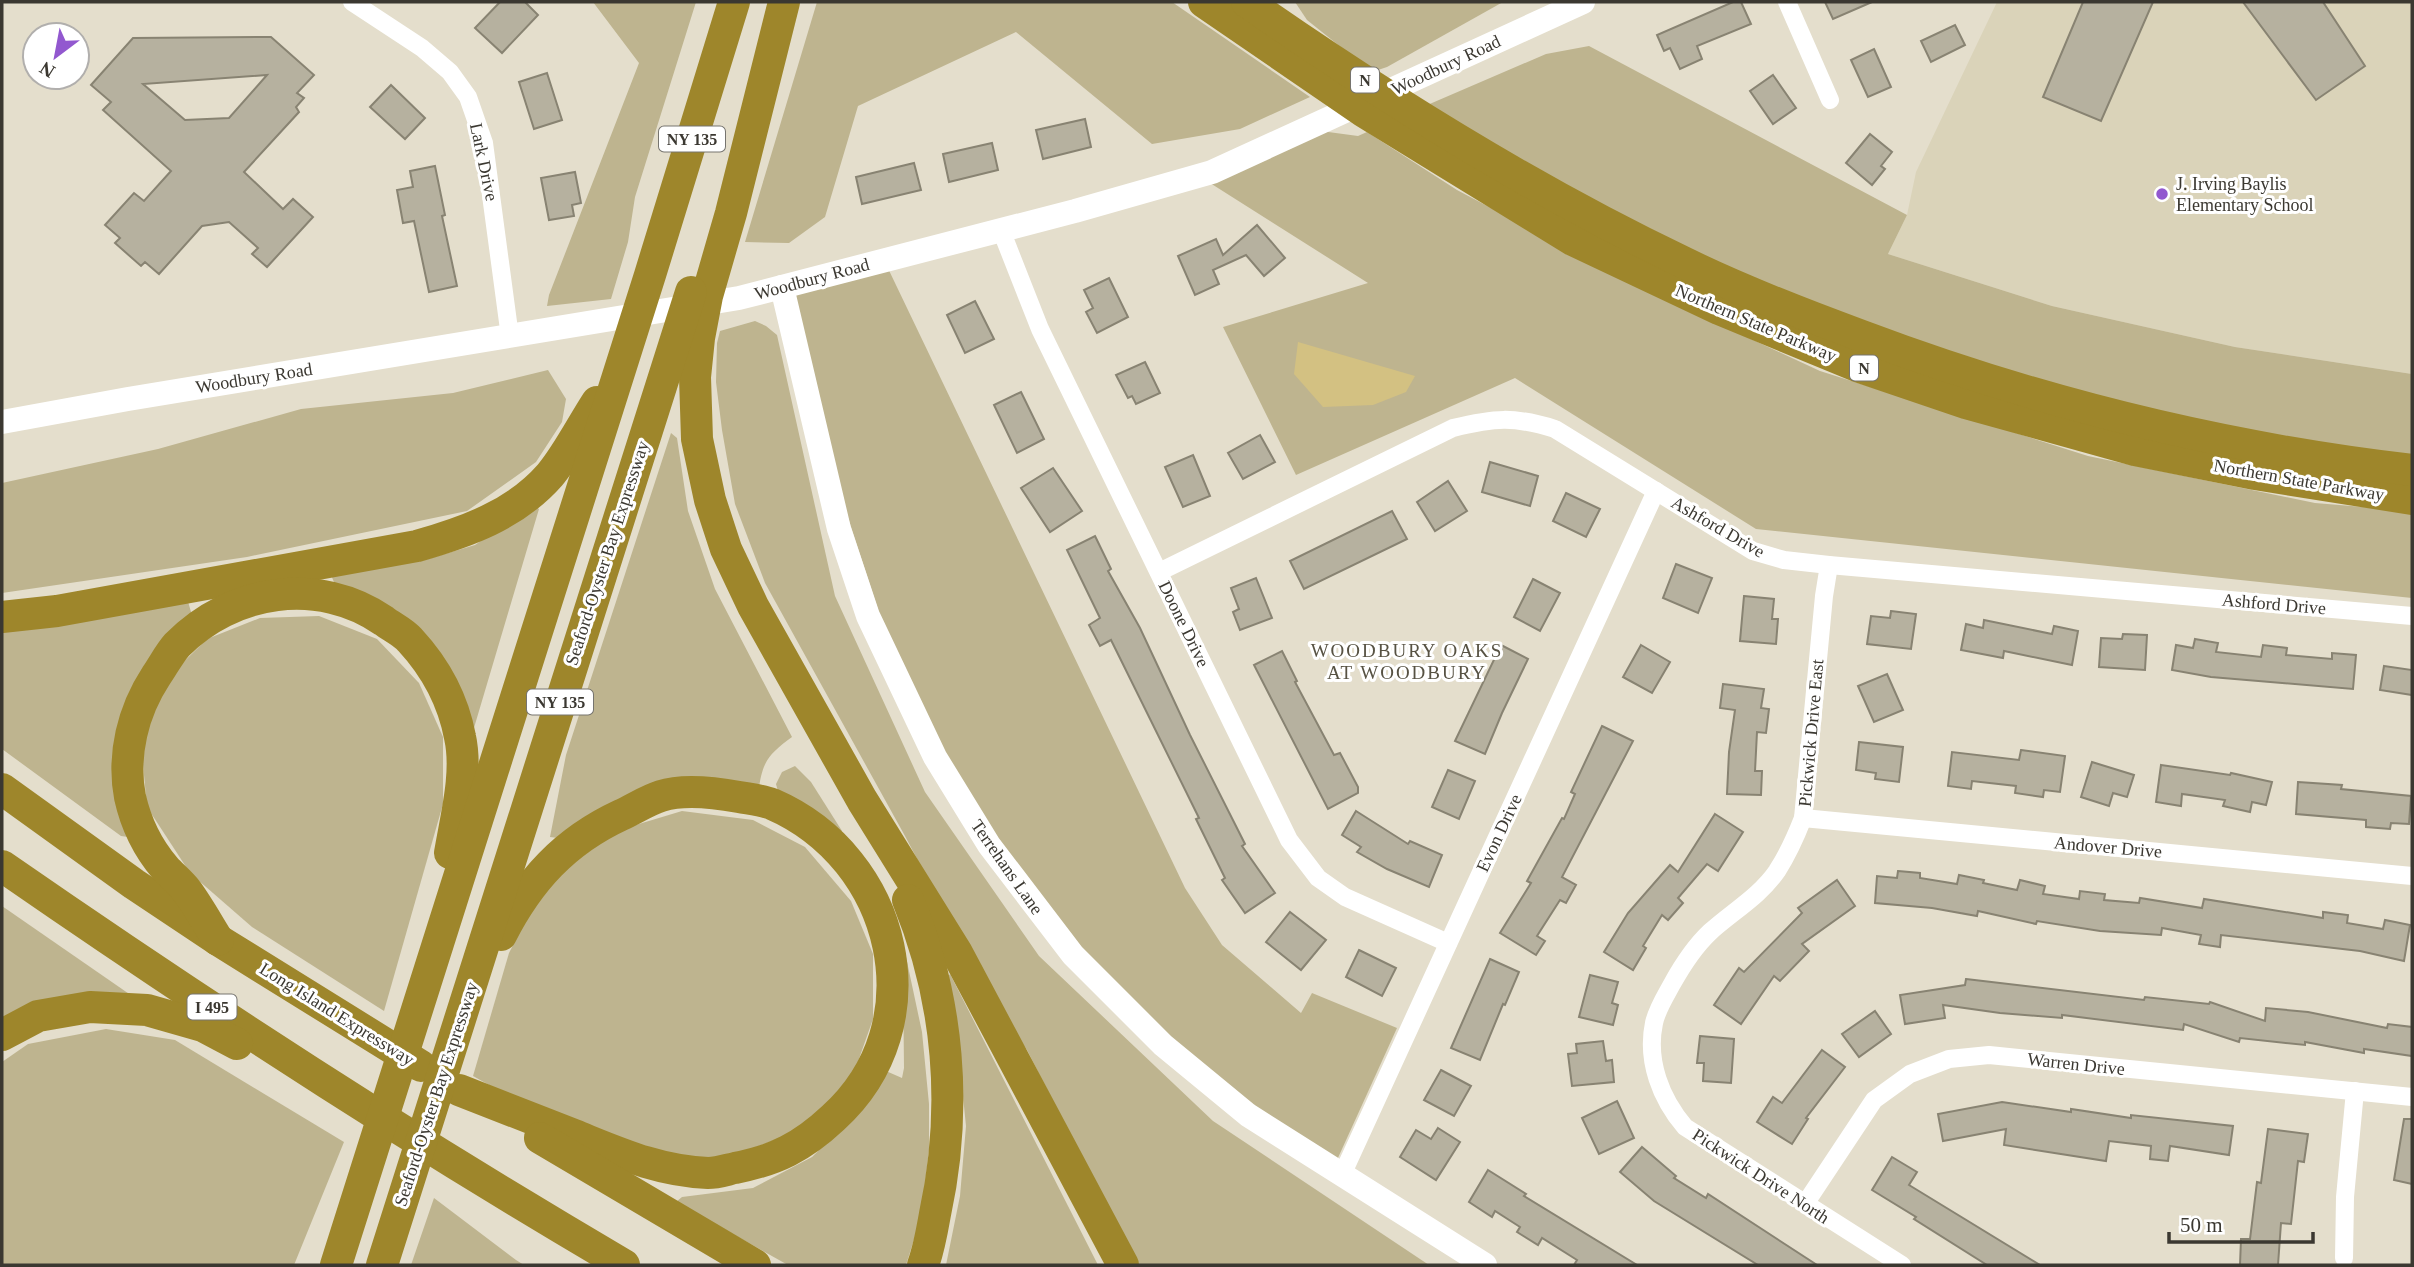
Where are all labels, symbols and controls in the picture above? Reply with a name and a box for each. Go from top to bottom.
north arrow [21,21,91,91]
street label: Woodbury Road [1388,31,1504,99]
text: N [36,57,59,83]
road number: N [1351,68,1379,92]
street label: Lark Drive [466,121,502,203]
road number: NY 135 [659,127,725,152]
place label: J. Irving Baylis Elementary School [2176,174,2313,215]
marker: J. Irving Baylis Elementary School [2154,186,2170,202]
street label: Woodbury Road [752,254,872,304]
street label: Northern State Parkway [1672,280,1840,366]
road number: N [1850,356,1878,380]
street label: Woodbury Road [194,359,314,397]
street label: Seaford-Oyster Bay Expressway [561,438,653,668]
street label: Northern State Parkway [2212,455,2386,505]
street label: Ashford Drive [1668,492,1768,562]
street label: Doone Drive [1155,578,1213,670]
street label: Ashford Drive [2221,589,2327,619]
district label: WOODBURY OAKS AT WOODBURY [1311,640,1503,683]
street label: Pickwick Drive East [1795,658,1827,808]
road number: NY 135 [527,690,593,715]
street label: Evon Drive [1472,791,1526,875]
street label: Terrehans Lane [967,816,1047,918]
street label: Andover Drive [2053,832,2163,862]
street label: Long Island Expressway [256,958,418,1070]
street label: Seaford-Oyster Bay Expressway [390,979,482,1209]
road number: I 495 [188,995,236,1020]
street label: Warren Drive [2026,1049,2126,1079]
street label: Pickwick Drive North [1689,1124,1833,1228]
scale bar [2169,1200,2312,1244]
text: 50 m [2180,1213,2223,1237]

